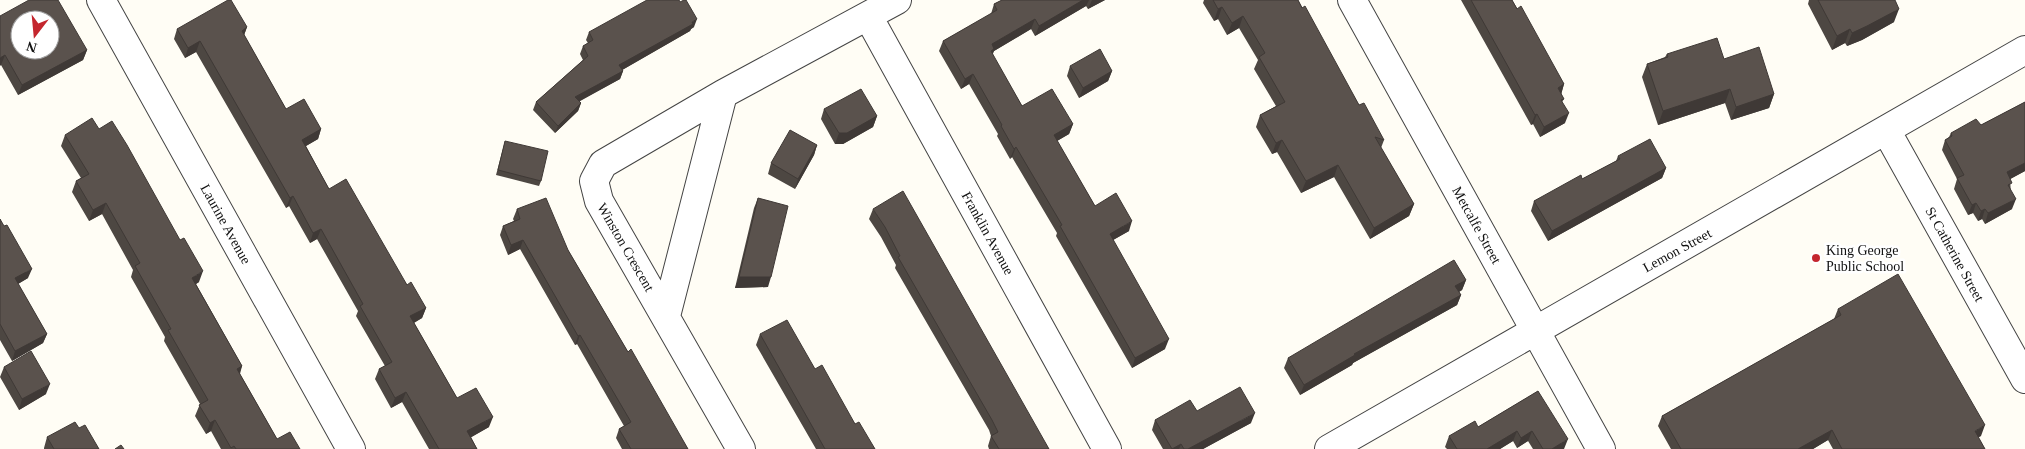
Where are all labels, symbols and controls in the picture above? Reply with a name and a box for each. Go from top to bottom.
north arrow [10,10,60,60]
text: N [25,38,38,56]
street label: Laurine Avenue [197,182,254,267]
street label: Metcalfe Street [1449,184,1504,267]
street label: Franklin Avenue [959,189,1017,277]
street label: Winston Crescent [594,200,657,294]
street label: St Catherine Street [1922,204,1987,304]
street label: Lemon Street [1640,225,1714,275]
place label: King George Public School [1826,243,1904,274]
marker: King George Public School [1810,252,1822,264]

